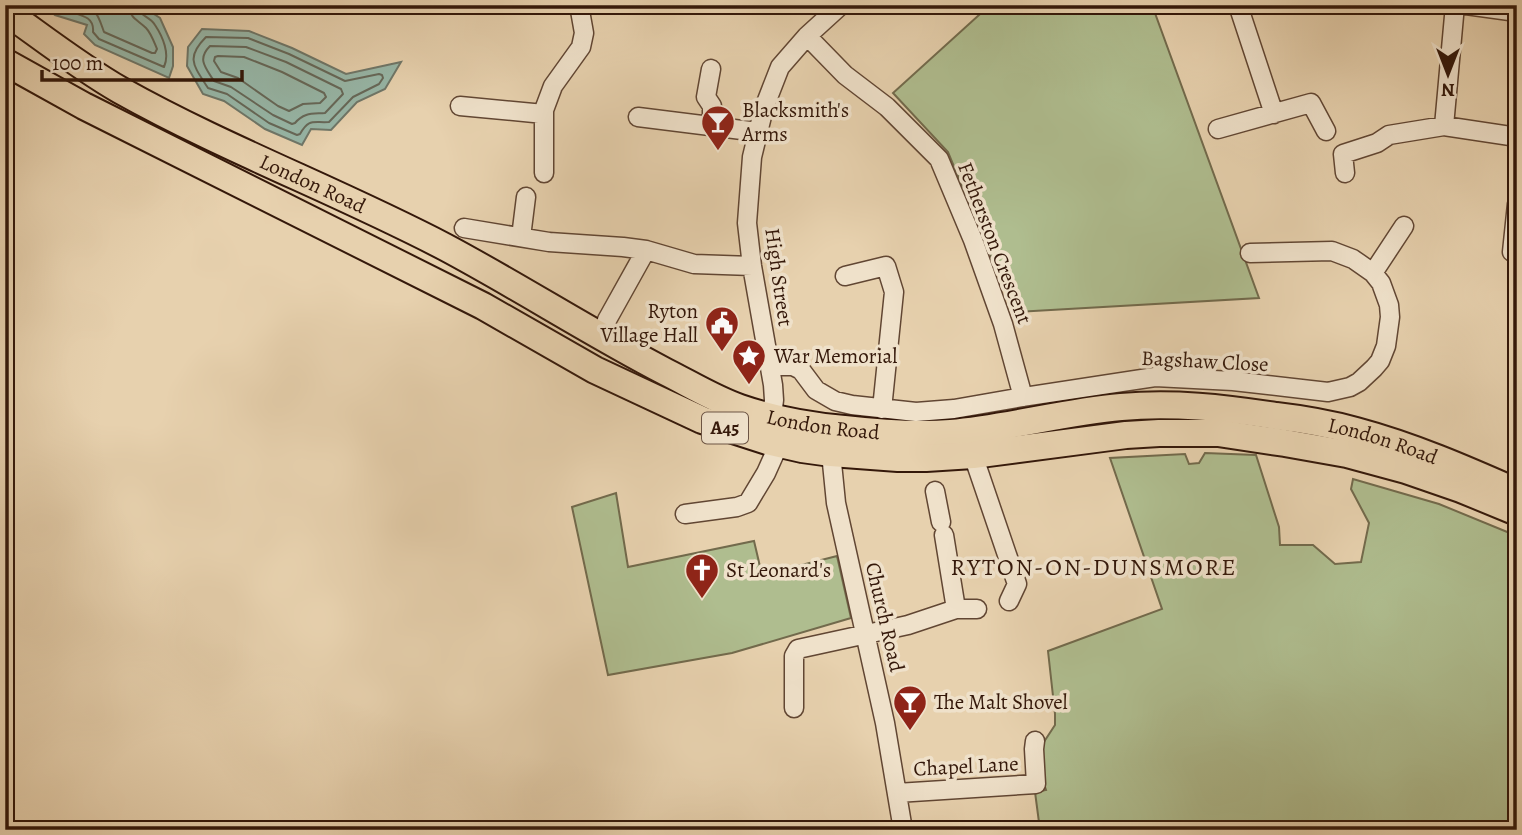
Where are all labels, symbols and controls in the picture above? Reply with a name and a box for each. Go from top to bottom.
scale bar [42,38,242,82]
north arrow [1414,38,1484,108]
text: 100 m [52,49,103,77]
text: N [1441,77,1455,103]
place label: Blacksmith's Arms [741,96,849,148]
bar icon: Blacksmith's Arms [699,103,737,152]
street label: London Road [255,147,371,220]
street label: Fetherston Crescent [951,158,1039,328]
street label: High Street [758,226,800,328]
place label: Ryton Village Hall [600,297,698,349]
public building icon: Ryton Village Hall [703,304,741,353]
place icon: War Memorial [730,337,768,386]
place label: War Memorial [773,342,897,370]
street label: Bagshaw Close [1141,344,1269,378]
street label: London Road [764,402,881,447]
street label: London Road [1325,411,1443,471]
road number: A45 [702,412,748,444]
church icon: St Leonard's [683,551,721,600]
district label: RYTON-ON-DUNSMORE [951,551,1237,583]
place label: St Leonard's [726,556,831,584]
street label: Church Road [859,559,911,675]
bar icon: The Malt Shovel [891,683,929,732]
place label: The Malt Shovel [934,688,1068,716]
street label: Chapel Lane [913,749,1019,783]

